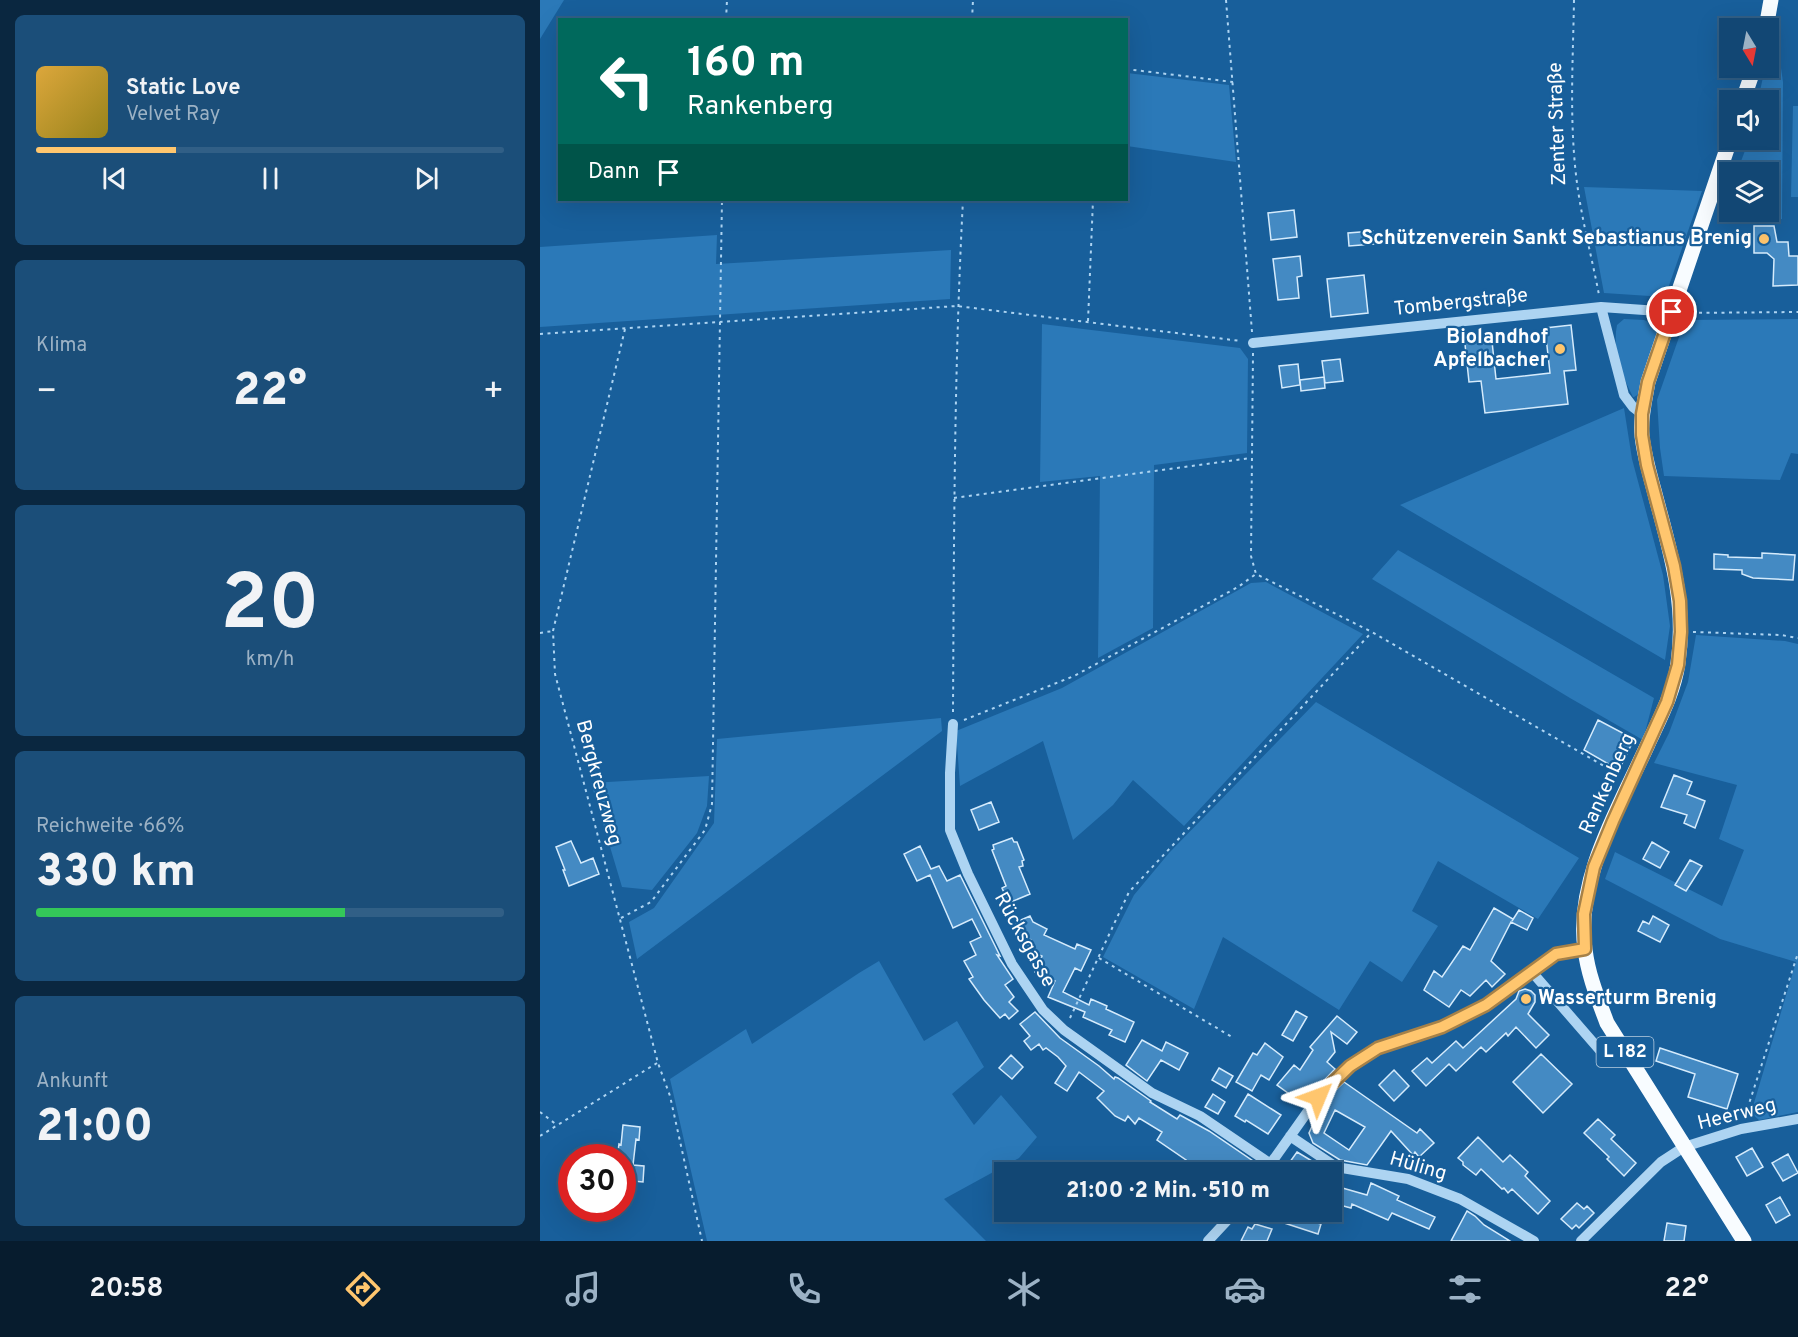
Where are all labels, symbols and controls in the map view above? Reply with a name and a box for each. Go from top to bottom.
north arrow [1719,18,1779,78]
map controls [1719,18,1779,222]
text: 160 m [687,38,805,91]
icon: left [588,42,666,120]
street label: Zenter Straße [1543,62,1573,186]
text: Static Love [126,75,240,102]
text: Rankenberg [687,90,833,124]
button: sound [1719,90,1779,150]
text: Velvet Ray [126,102,220,128]
icon: arrive [652,156,685,189]
text: Dann [588,159,640,186]
icon: previous [98,162,131,195]
icon: pause [254,162,287,195]
icon: next [410,162,443,195]
button: layers [1719,162,1779,222]
place label: Schützenverein Sankt Sebastianus Brenig [1361,226,1752,252]
marker: Schützenverein Sankt Sebastianus Brenig [1757,232,1771,246]
street label: Tombergstraße [1393,283,1529,323]
pin [1646,286,1697,337]
icon: arrive [1655,295,1688,328]
place label: Biolandhof Apfelbacher [1433,325,1549,374]
text: Klima [36,333,87,359]
marker: Biolandhof Apfelbacher [1553,342,1567,356]
text: 22° [233,364,307,421]
text: − [36,372,57,414]
text: + [483,372,504,414]
text: 20 [221,558,319,657]
text: km/h [246,647,294,673]
street label: Bergkreuzweg [569,717,627,849]
street label: Rankenberg [1574,729,1642,839]
text: Reichweite · 66% [36,814,184,840]
text: 330 km [36,845,196,902]
street label: Rücksgasse [987,888,1061,992]
place label: Wasserturm Brenig [1538,986,1717,1012]
marker: Wasserturm Brenig [1519,992,1533,1006]
road number: L 182 [1596,1037,1654,1067]
position arrow [1286,1065,1350,1129]
text: Ankunft [36,1069,108,1095]
street label: Heerweg [1695,1093,1779,1137]
text: 21:00 [36,1100,153,1157]
speed limit sign: 30 [558,1144,636,1222]
street label: Hüling [1386,1146,1450,1188]
text: 21:00 · 2 Min. · 510 m [1066,1178,1270,1205]
icon: directions [342,1268,384,1310]
icon: music [562,1268,604,1310]
icon: phone [783,1268,825,1310]
icon: climate [1003,1268,1045,1310]
icon: car [1224,1268,1266,1310]
icon: filters [1444,1268,1486,1310]
text: 20:58 [89,1272,164,1306]
text: 22° [1664,1272,1709,1306]

